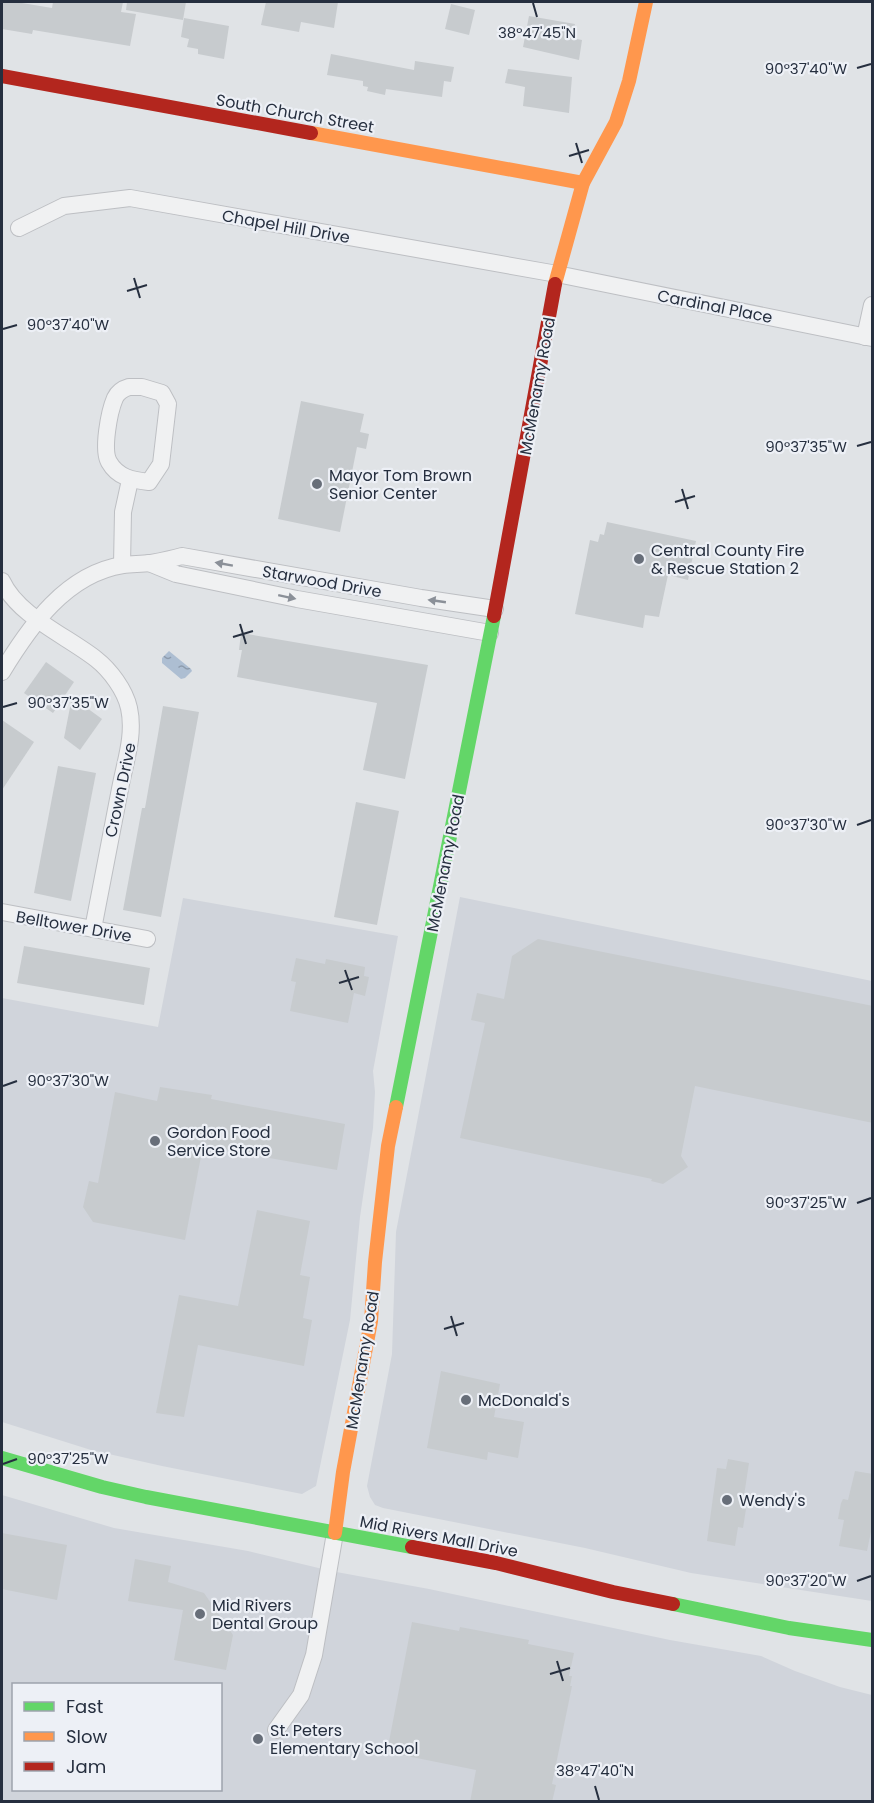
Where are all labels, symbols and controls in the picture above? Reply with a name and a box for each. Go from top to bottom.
text: 38°47'45"N [498,22,576,43]
text: 90°37'40"W [765,58,848,79]
street label: South Church Street [214,88,376,139]
street label: Chapel Hill Drive [220,204,352,249]
street label: Cardinal Place [655,284,774,329]
text: 90°37'40"W [27,314,110,335]
street label: McMenamy Road [514,315,561,457]
text: 90°37'35"W [765,436,847,457]
place label: Mayor Tom Brown Senior Center [329,464,472,505]
marker: Mayor Tom Brown Senior Center [310,477,324,491]
place label: Central County Fire & Rescue Station 2 [651,539,804,580]
marker: Central County Fire & Rescue Station 2 [632,552,646,566]
one-way arrow [214,559,233,568]
street label: Starwood Drive [260,560,383,603]
one-way arrow [278,593,297,602]
one-way arrow [427,596,446,605]
text: 90°37'35"W [27,692,109,713]
street label: Crown Drive [99,741,142,840]
street label: McMenamy Road [421,792,470,934]
text: 90°37'30"W [765,814,847,835]
street label: Belltower Drive [14,905,134,948]
text: 90°37'30"W [27,1070,109,1091]
place label: Gordon Food Service Store [167,1121,271,1162]
marker: Gordon Food Service Store [148,1134,162,1148]
text: 90°37'25"W [765,1192,847,1213]
street label: McMenamy Road [340,1289,385,1431]
place label: McDonald's [478,1389,570,1412]
marker: McDonald's [459,1393,473,1407]
text: 90°37'25"W [27,1448,109,1469]
place label: Wendy's [739,1489,806,1512]
marker: Wendy's [720,1493,734,1507]
street label: Mid Rivers Mall Drive [358,1510,520,1563]
text: 90°37'20"W [765,1570,847,1591]
place label: Mid Rivers Dental Group [212,1594,318,1635]
marker: Mid Rivers Dental Group [193,1607,207,1621]
legend [12,1683,222,1791]
text: Fast [66,1694,103,1719]
place label: St. Peters Elementary School [270,1719,418,1760]
text: Slow [66,1724,108,1749]
marker: St. Peters Elementary School [251,1732,265,1746]
text: Jam [66,1754,106,1779]
text: 38°47'40"N [556,1760,634,1781]

